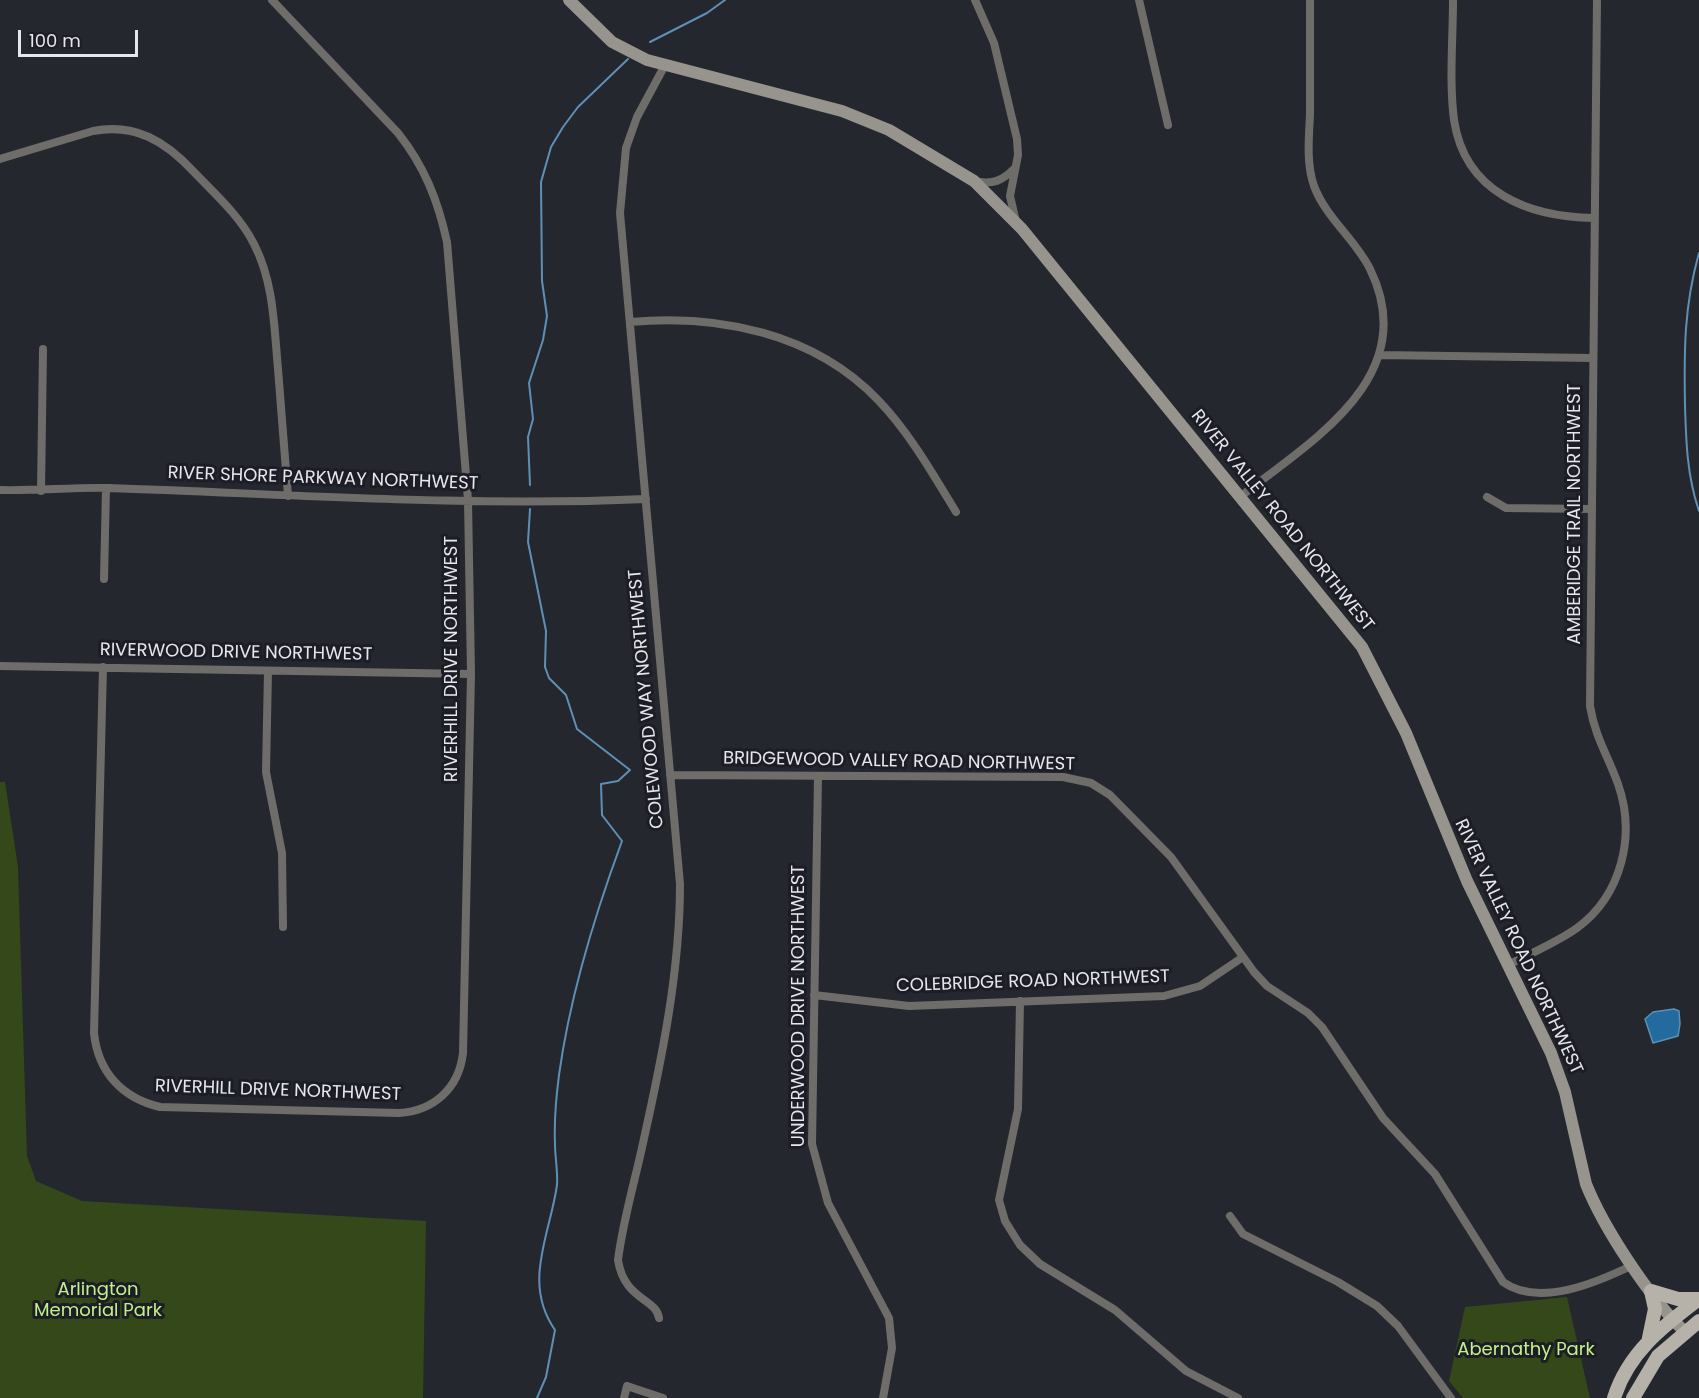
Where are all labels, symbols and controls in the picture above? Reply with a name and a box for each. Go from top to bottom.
scale bar [21,18,141,56]
text: 100 m [29,28,81,53]
street label: AMBERIDGE TRAIL NORTHWEST [1564,384,1586,644]
street label: RIVER VALLEY ROAD NORTHWEST [1186,406,1378,636]
street label: RIVER SHORE PARKWAY NORTHWEST [167,463,479,495]
street label: RIVERHILL DRIVE NORTHWEST [441,536,463,782]
street label: COLEWOOD WAY NORTHWEST [625,568,669,830]
street label: RIVERWOOD DRIVE NORTHWEST [100,640,372,666]
street label: BRIDGEWOOD VALLEY ROAD NORTHWEST [723,748,1075,776]
street label: RIVER VALLEY ROAD NORTHWEST [1449,816,1587,1078]
street label: UNDERWOOD DRIVE NORTHWEST [788,865,810,1147]
street label: COLEBRIDGE ROAD NORTHWEST [896,966,1170,998]
street label: RIVERHILL DRIVE NORTHWEST [155,1076,401,1106]
park label: Arlington Memorial Park [34,1279,162,1322]
park label: Abernathy Park [1457,1339,1595,1361]

